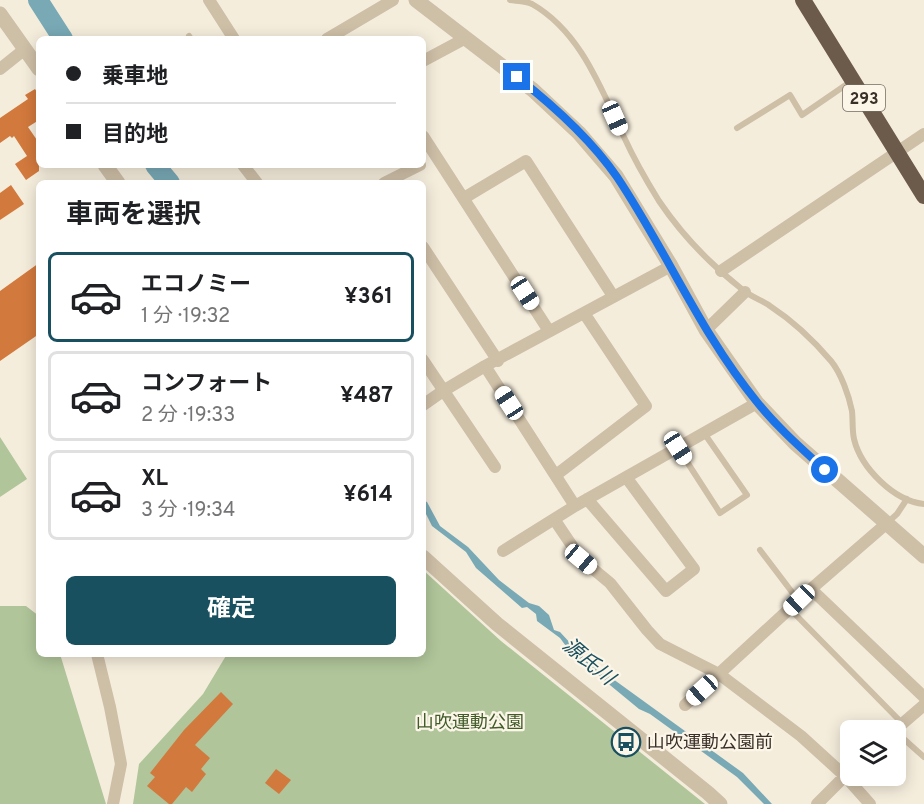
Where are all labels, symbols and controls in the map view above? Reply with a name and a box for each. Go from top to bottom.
route end [503,63,530,90]
text: 乗車地 [102,64,168,91]
road number: 293 [843,85,885,111]
car [599,98,631,138]
text: 目的地 [102,122,168,149]
text: 車両を選択 [66,199,201,233]
icon: car [69,270,123,324]
text: エコノミー [141,272,251,299]
car [508,273,542,313]
text: ¥361 [344,284,393,311]
text: 1 分 · 19:32 [141,304,230,330]
icon: car [69,369,123,423]
text: コンフォート [141,371,272,398]
text: ¥487 [340,383,393,410]
car [492,383,526,423]
text: 2 分 · 19:33 [141,403,235,429]
car [661,428,695,468]
route start [811,456,838,483]
text: XL [141,466,168,493]
icon: car [69,468,123,522]
text: ¥614 [343,482,393,509]
text: 3 分 · 19:34 [141,498,236,524]
car [561,541,601,577]
button: 確定 [66,576,396,645]
car [780,581,818,619]
water label: 源氏川 [556,633,621,693]
car [683,671,721,709]
park label: 山吹運動公園 [416,712,524,735]
map controls [840,720,906,786]
button: layers [840,720,906,786]
bus stop icon: 山吹運動公園前 [610,726,642,758]
place label: 山吹運動公園前 [647,732,773,755]

